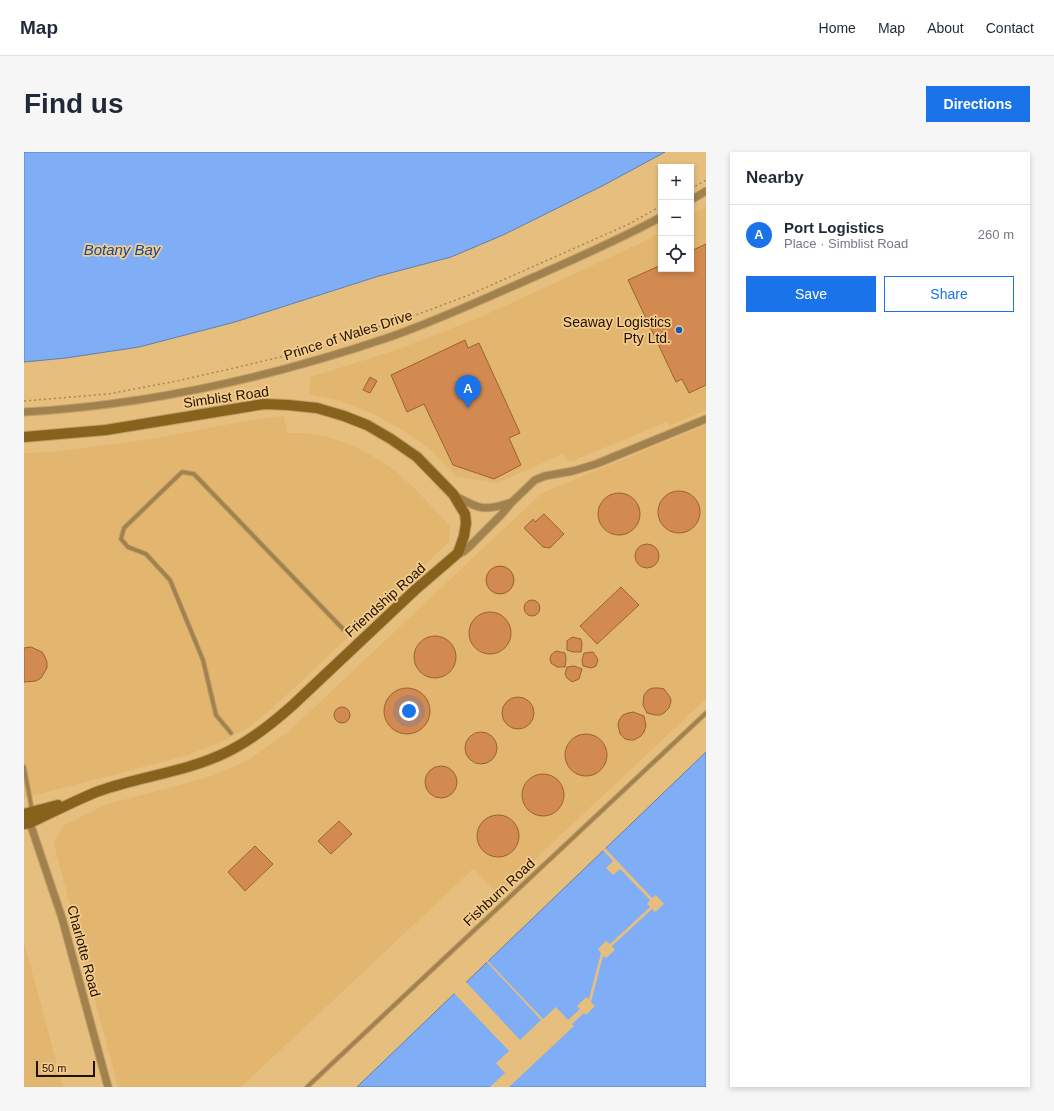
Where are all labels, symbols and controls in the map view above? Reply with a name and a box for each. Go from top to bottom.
text: Map [20,17,58,38]
text: Home [819,20,856,36]
text: Map [878,20,905,36]
text: About [927,20,964,36]
text: Contact [986,20,1034,36]
button: Directions [926,86,1030,122]
text: Find us [24,88,124,119]
map controls [658,164,694,272]
button: + [658,164,694,200]
text: Nearby [746,168,804,187]
button: − [658,200,694,236]
text: Port Logistics [784,219,884,236]
text: A [754,227,764,242]
text: 260 m [978,227,1014,242]
button: locate [658,236,694,272]
text: Place · Simblist Road [784,236,908,251]
water label: Botany Bay [84,241,162,258]
button: Save [746,276,876,312]
button: Share [884,276,1014,312]
street label: Prince of Wales Drive [282,307,414,363]
place label: Seaway Logistics Pty Ltd. [563,314,671,346]
marker: Seaway Logistics Pty Ltd. [674,325,684,335]
pin: A [455,375,481,408]
street label: Simblist Road [182,383,270,411]
street label: Friendship Road [341,560,429,640]
your location [399,701,419,721]
street label: Fishburn Road [460,855,538,929]
street label: Charlotte Road [64,903,104,999]
scale bar [36,1059,95,1078]
text: 50 m [42,1062,66,1074]

